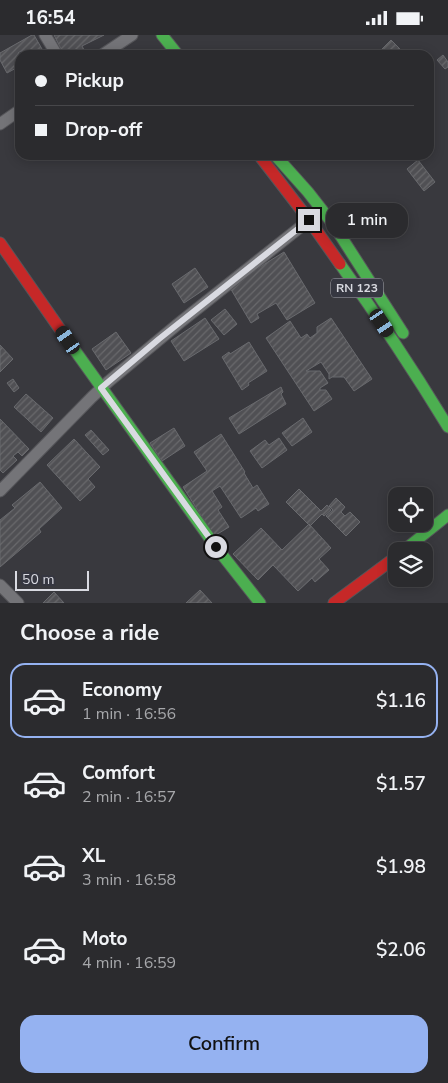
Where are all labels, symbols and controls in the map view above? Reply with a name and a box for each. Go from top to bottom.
text: 16:54 [25,5,75,31]
text: Pickup [65,68,124,94]
text: Drop-off [65,117,142,143]
callout: 1 min [326,203,409,237]
route end [298,209,320,231]
text: 1 min [347,209,387,231]
road number: RN 123 [331,279,383,297]
car [367,306,396,340]
car [53,323,82,357]
map controls [388,487,433,587]
button: locate [388,487,433,532]
route start [205,536,227,558]
button: layers [388,542,433,587]
scale bar [15,568,89,591]
text: 50 m [22,570,54,589]
text: Choose a ride [20,618,159,648]
text: Economy [82,677,162,703]
icon: car [22,678,67,723]
text: $1.16 [376,688,426,714]
text: 1 min · 16:56 [82,703,176,725]
text: Comfort [82,760,155,786]
icon: car [22,761,67,806]
text: $1.57 [376,771,426,797]
text: 2 min · 16:57 [82,786,176,808]
text: XL [82,843,105,869]
icon: car [22,844,67,889]
text: $1.98 [376,854,426,880]
text: 3 min · 16:58 [82,869,176,891]
text: Moto [82,926,128,952]
icon: car [22,927,67,972]
text: $2.06 [376,937,426,963]
text: 4 min · 16:59 [82,952,176,974]
button: Confirm [20,1015,428,1073]

